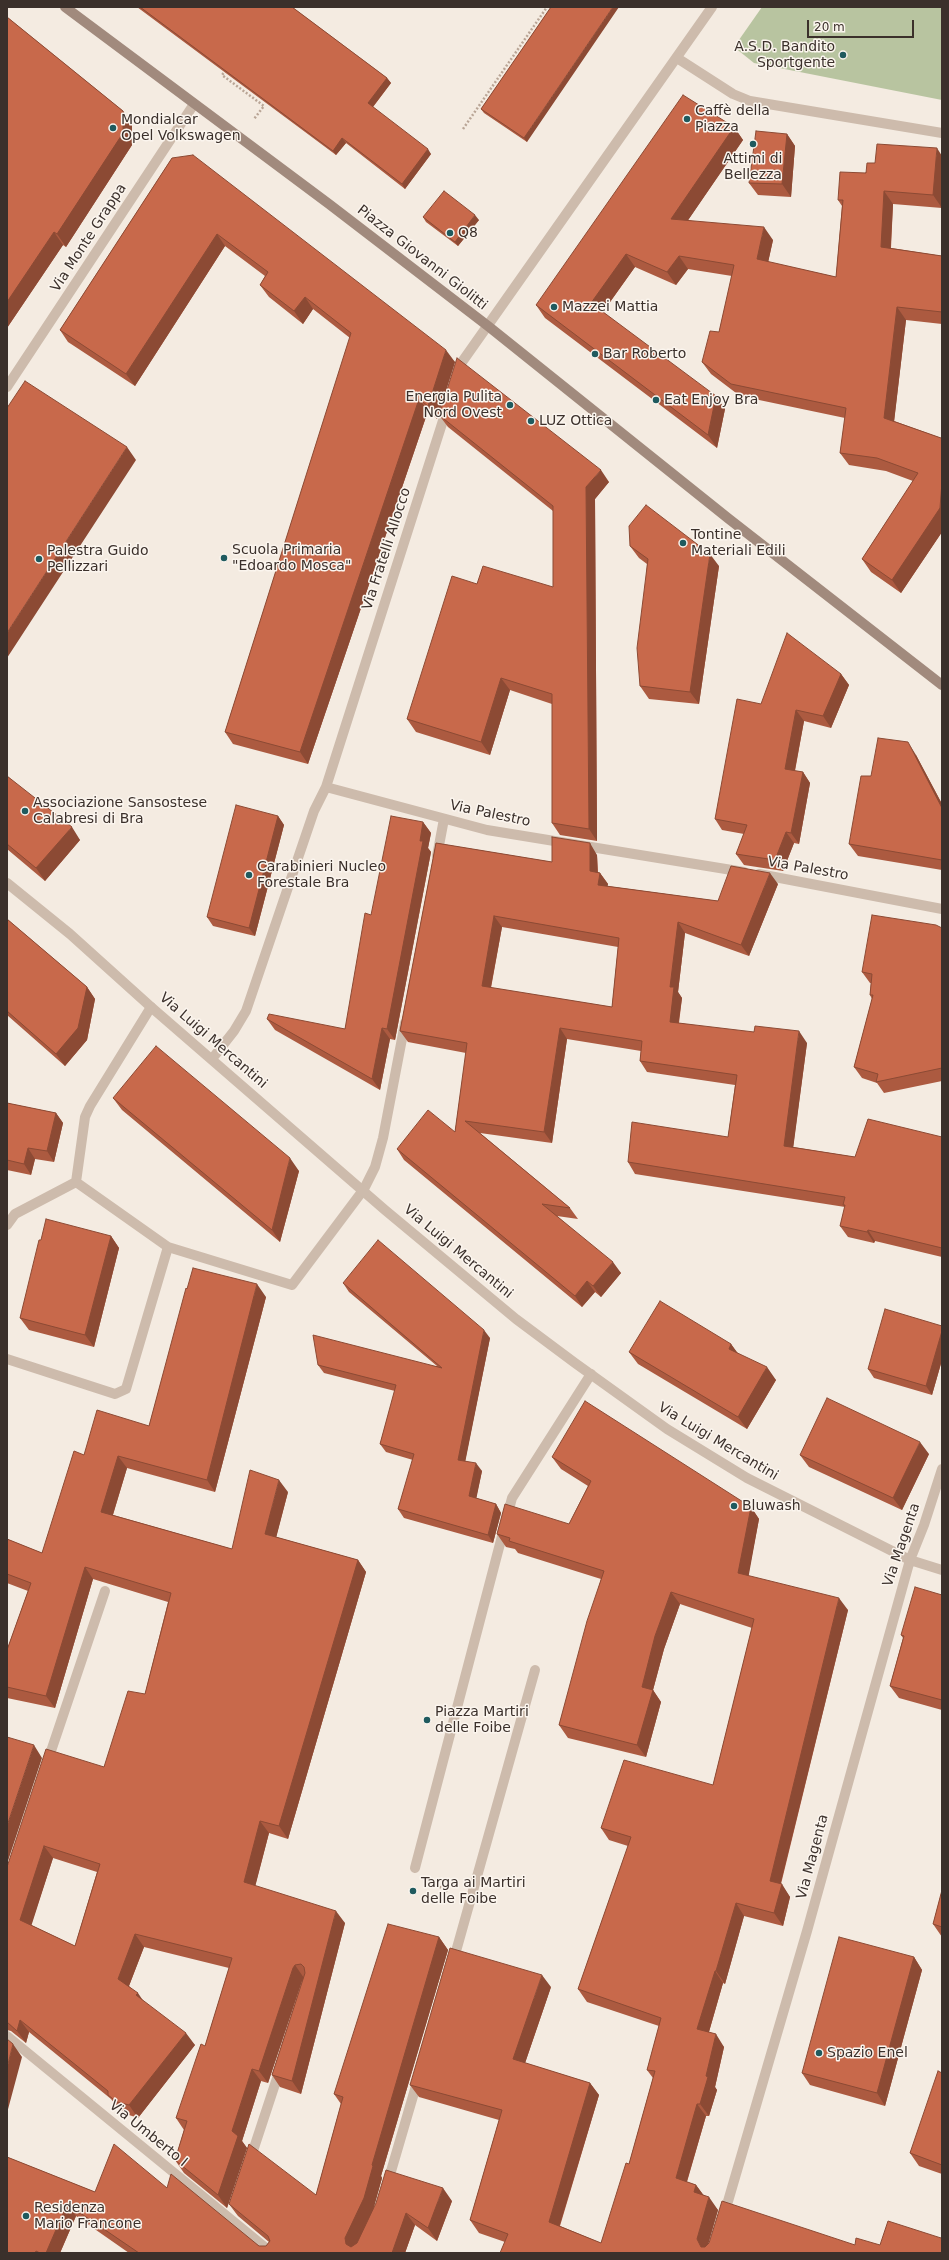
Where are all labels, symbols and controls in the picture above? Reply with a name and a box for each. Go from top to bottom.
scale bar [809,12,916,38]
text: 20 m [814,20,845,34]
place label: A.S.D. Bandito Sportgente [734,39,835,72]
marker: A.S.D. Bandito Sportgente [838,50,848,60]
place label: Caffè della Piazza [695,103,770,136]
place label: Mondialcar Opel Volkswagen [121,112,241,144]
marker: Caffè della Piazza [682,114,692,124]
marker: Mondialcar Opel Volkswagen [108,123,118,133]
marker: Attimi di Bellezza [748,139,758,149]
place label: Attimi di Bellezza [724,151,782,184]
street label: Via Monte Grappa [48,181,130,295]
street label: Piazza Giovanni Giolitti [354,202,490,314]
place label: Q8 [458,225,478,241]
marker: Q8 [445,228,455,238]
place label: Mazzei Mattia [562,299,658,315]
marker: Mazzei Mattia [549,302,559,312]
place label: Bar Roberto [603,346,686,362]
marker: Bar Roberto [590,349,600,359]
place label: Energia Pulita Nord Ovest [405,389,502,422]
place label: Eat Enjoy Bra [664,392,758,408]
marker: Eat Enjoy Bra [651,395,661,405]
marker: Energia Pulita Nord Ovest [505,400,515,410]
place label: LUZ Ottica [539,413,612,429]
marker: LUZ Ottica [526,416,536,426]
street label: Via Fratelli Allocco [359,486,415,612]
place label: Tontine Materiali Edili [691,527,786,560]
marker: Tontine Materiali Edili [678,538,688,548]
place label: Scuola Primaria "Edoardo Mosca" [232,542,351,574]
place label: Palestra Guido Pellizzari [47,543,149,576]
marker: Scuola Primaria "Edoardo Mosca" [219,553,229,563]
marker: Palestra Guido Pellizzari [34,554,44,564]
place label: Associazione Sansostese Calabresi di Bra [33,795,207,828]
street label: Via Palestro [448,797,532,831]
marker: Associazione Sansostese Calabresi di Bra [20,806,30,816]
street label: Via Palestro [766,854,850,884]
place label: Carabinieri Nucleo Forestale Bra [257,859,386,892]
marker: Carabinieri Nucleo Forestale Bra [244,870,254,880]
street label: Via Luigi Mercantini [156,990,270,1092]
street label: Via Luigi Mercantini [400,1201,516,1303]
street label: Via Luigi Mercantini [655,1399,781,1485]
place label: Bluwash [742,1498,801,1514]
marker: Bluwash [729,1501,739,1511]
street label: Via Magenta [880,1501,924,1589]
place label: Piazza Martiri delle Foibe [435,1704,529,1736]
marker: Piazza Martiri delle Foibe [422,1715,432,1725]
street label: Via Magenta [794,1813,832,1901]
place label: Targa ai Martiri delle Foibe [421,1875,526,1908]
marker: Targa ai Martiri delle Foibe [408,1886,418,1896]
place label: Spazio Enel [827,2045,908,2061]
marker: Spazio Enel [814,2048,824,2058]
street label: Via Umberto I [105,2097,191,2171]
place label: Residenza Mario Francone [34,2200,141,2232]
marker: Residenza Mario Francone [21,2211,31,2221]

